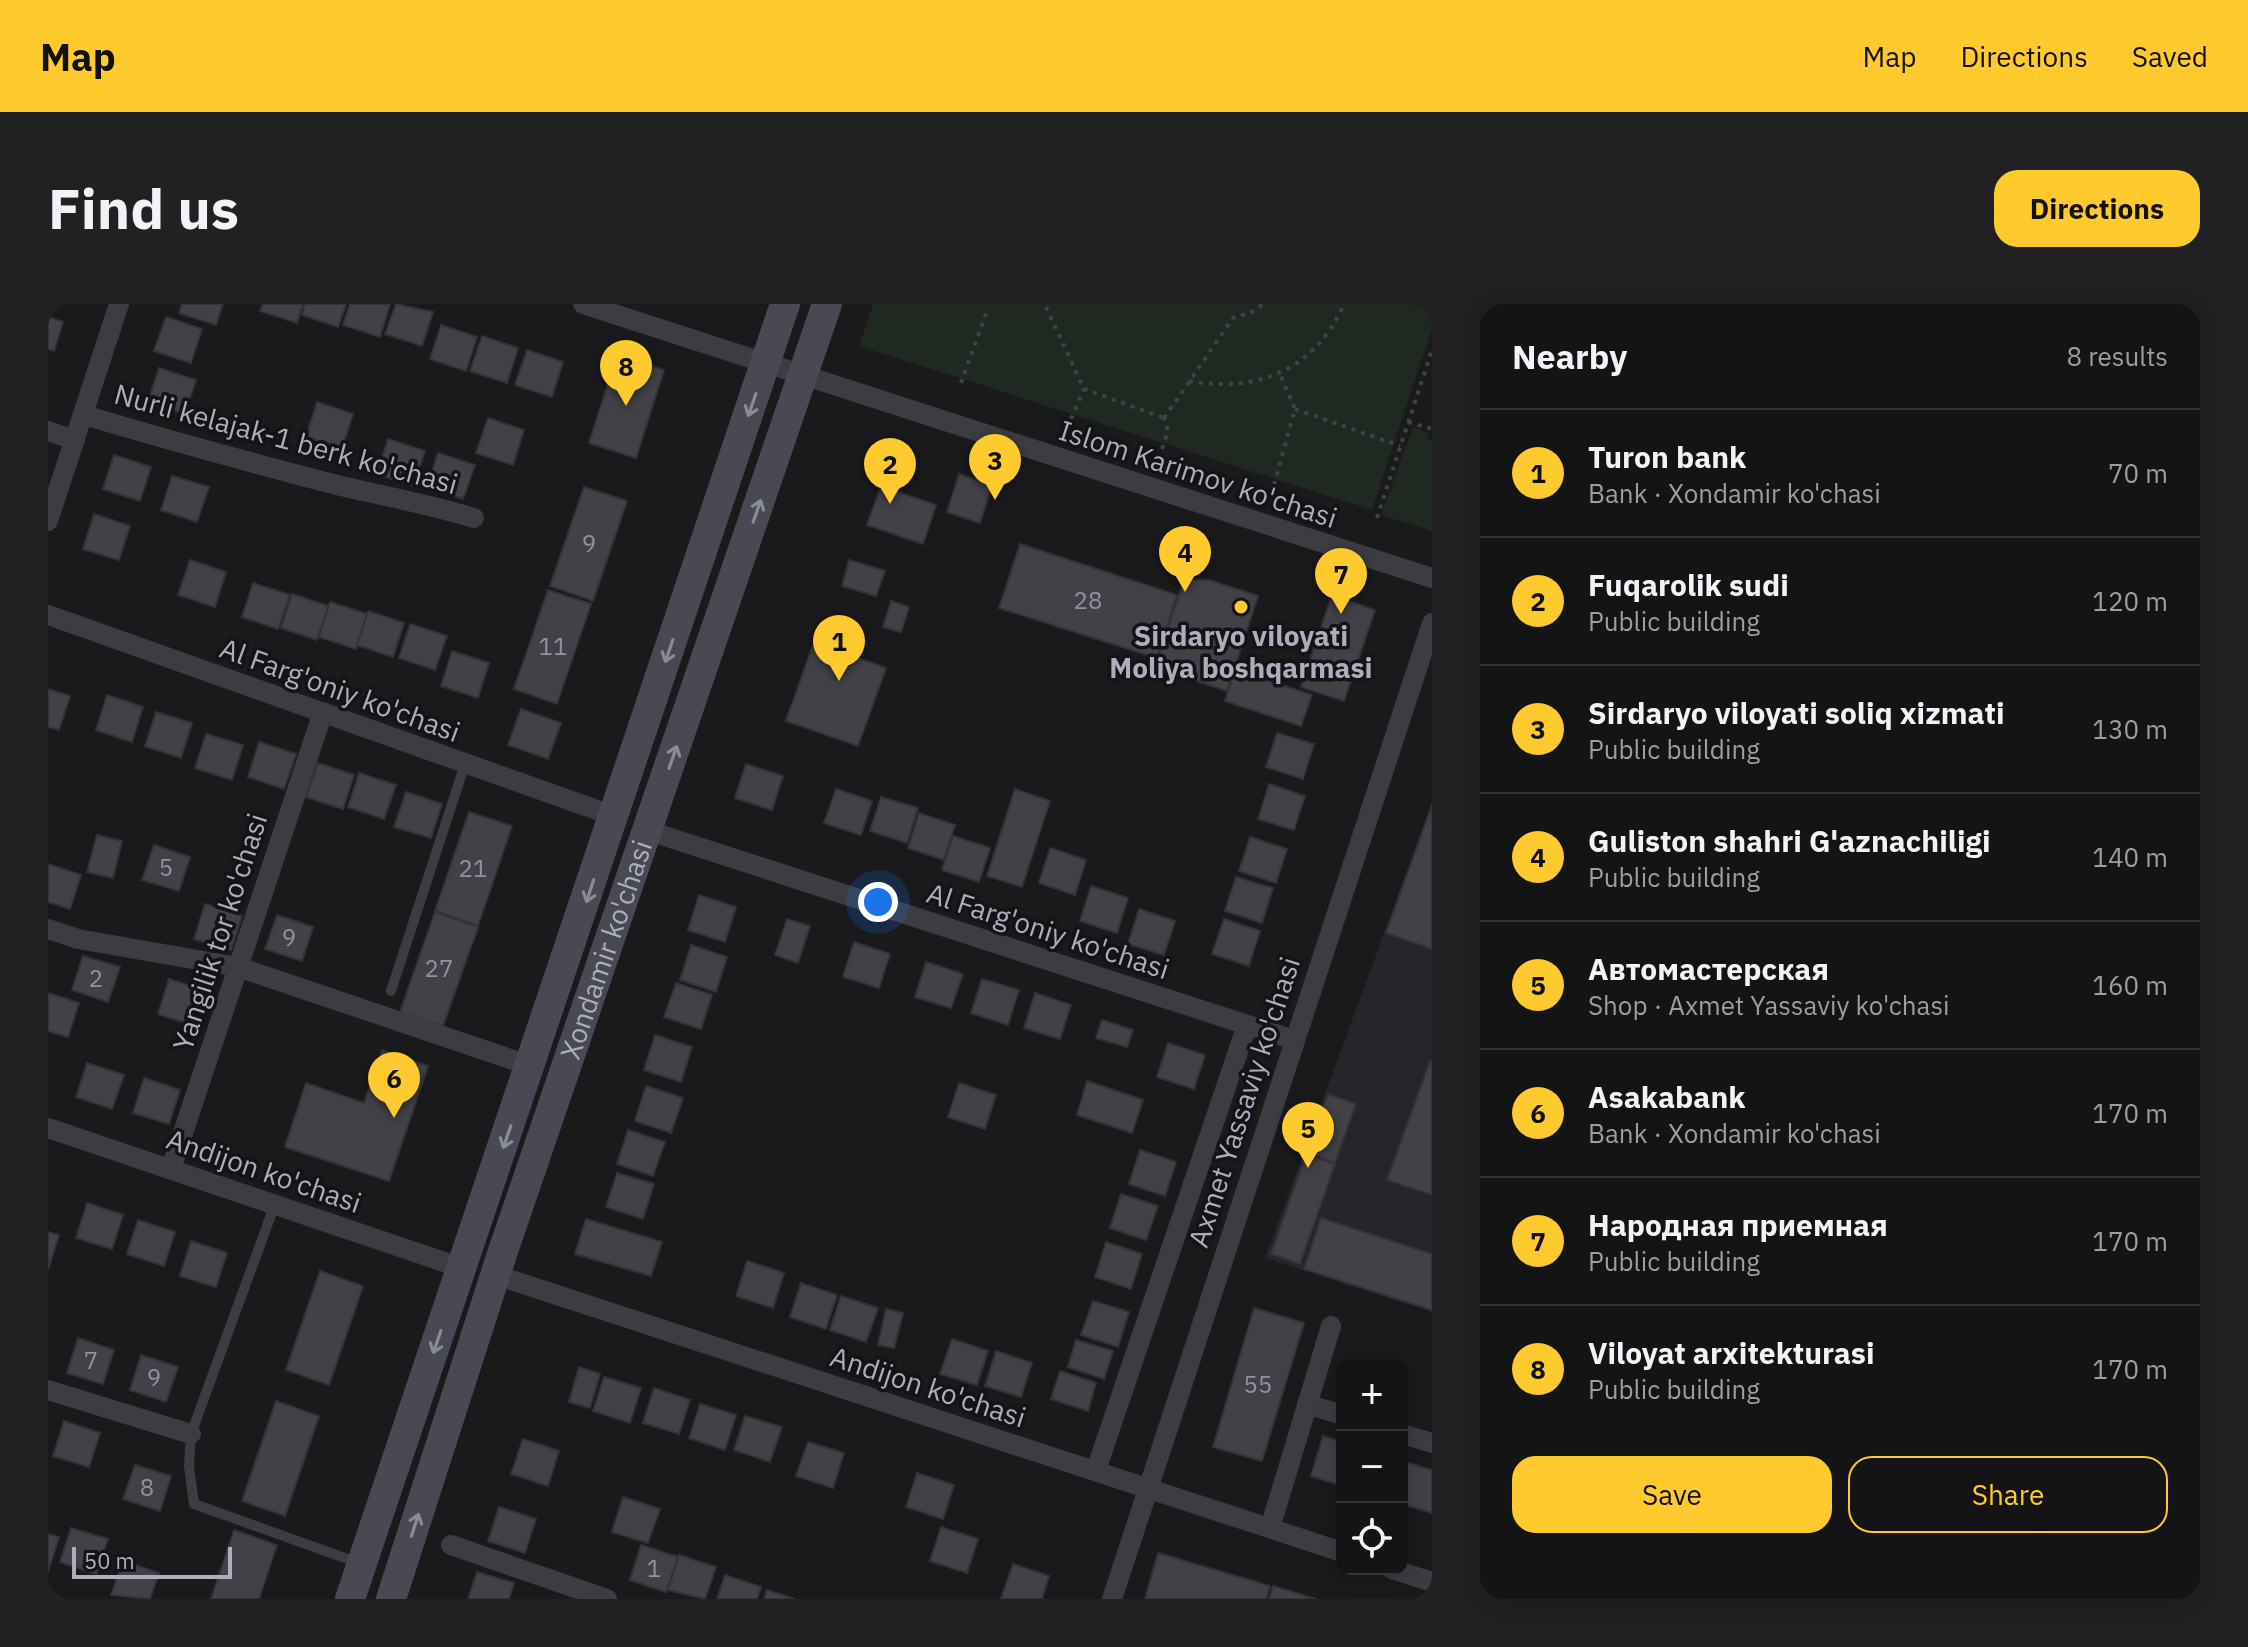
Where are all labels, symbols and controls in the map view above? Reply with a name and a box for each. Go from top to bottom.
text: Map [40,32,116,81]
text: Map [1862,38,1916,75]
text: Directions [1960,38,2088,75]
text: Saved [2132,38,2208,75]
button: Directions [1994,170,2200,247]
text: Find us [48,172,239,244]
text: Nearby [1512,334,1627,378]
text: 8 results [2066,339,2168,373]
pin: 8 [600,340,652,406]
street label: Nurli kelajak-1 berk ko'chasi [110,375,462,502]
one-way arrow [743,392,758,417]
street label: Islom Karimov ko'chasi [1054,411,1342,536]
pin: 3 [969,434,1021,500]
text: Turon bank [1588,437,1746,476]
pin: 2 [864,438,916,504]
text: 1 [1530,456,1546,490]
text: 70 m [2108,456,2168,490]
text: Bank · Xondamir ko'chasi [1588,476,1881,510]
one-way arrow [750,499,765,524]
pin: 4 [1159,526,1211,592]
house number: 9 [582,527,596,559]
pin: 7 [1315,548,1367,614]
text: Fuqarolik sudi [1588,565,1789,604]
house number: 28 [1074,584,1102,616]
text: 2 [1530,584,1546,618]
text: 120 m [2092,584,2168,618]
marker: Sirdaryo viloyati Moliya boshqarmasi [1232,598,1250,616]
text: Public building [1588,604,1760,638]
pin: 1 [813,615,865,681]
place label: Sirdaryo viloyati Moliya boshqarmasi [1109,617,1373,686]
street label: Al Farg'oniy ko'chasi [215,629,465,750]
house number: 11 [539,630,567,662]
one-way arrow [660,638,675,663]
text: Sirdaryo viloyati soliq xizmati [1588,693,2005,732]
text: 3 [1530,712,1546,746]
text: 130 m [2092,712,2168,746]
text: Public building [1588,732,1760,766]
one-way arrow [667,745,682,770]
street label: Yangilik tor ko'chasi [164,809,275,1055]
text: Guliston shahri G'aznachiligi [1588,821,1991,860]
street label: Xondamir ko'chasi [551,835,660,1064]
text: 4 [1530,840,1546,874]
text: 140 m [2092,840,2168,874]
house number: 5 [159,851,173,883]
house number: 21 [459,852,487,884]
text: Public building [1588,860,1760,894]
street label: Al Farg'oniy ko'chasi [922,874,1174,987]
one-way arrow [582,878,597,903]
your location [858,882,898,922]
house number: 9 [282,921,296,953]
text: Автомастерская [1588,949,1829,988]
house number: 27 [425,952,453,984]
street label: Axmet Yassaviy ko'chasi [1179,952,1308,1252]
house number: 2 [89,962,103,994]
text: 5 [1530,968,1546,1002]
text: 160 m [2092,968,2168,1002]
text: Shop · Axmet Yassaviy ko'chasi [1588,988,1950,1022]
pin: 6 [368,1052,420,1118]
text: Asakabank [1588,1077,1746,1116]
text: 6 [1530,1096,1546,1130]
text: 170 m [2092,1096,2168,1130]
pin: 5 [1282,1102,1334,1168]
text: Bank · Xondamir ko'chasi [1588,1116,1881,1150]
street label: Andijon ko'chasi [162,1120,366,1221]
one-way arrow [498,1124,513,1149]
text: Народная приемная [1588,1205,1888,1244]
text: 7 [1530,1224,1546,1258]
text: 170 m [2092,1224,2168,1258]
text: Public building [1588,1244,1760,1278]
one-way arrow [429,1329,444,1354]
text: Viloyat arxitekturasi [1588,1333,1875,1372]
street label: Andijon ko'chasi [826,1337,1031,1436]
house number: 7 [84,1344,98,1376]
text: 8 [1530,1352,1546,1386]
text: 170 m [2092,1352,2168,1386]
map controls [1336,1359,1408,1575]
button: + [1336,1359,1408,1431]
house number: 9 [147,1361,161,1393]
house number: 55 [1244,1368,1272,1400]
text: Public building [1588,1372,1760,1406]
button: − [1336,1431,1408,1503]
button: Save [1512,1456,1832,1533]
button: Share [1848,1456,2168,1533]
house number: 8 [140,1471,154,1503]
button: locate [1336,1503,1408,1575]
one-way arrow [409,1513,423,1538]
scale bar [72,1543,232,1579]
text: 50 m [84,1546,135,1575]
house number: 1 [647,1552,661,1584]

